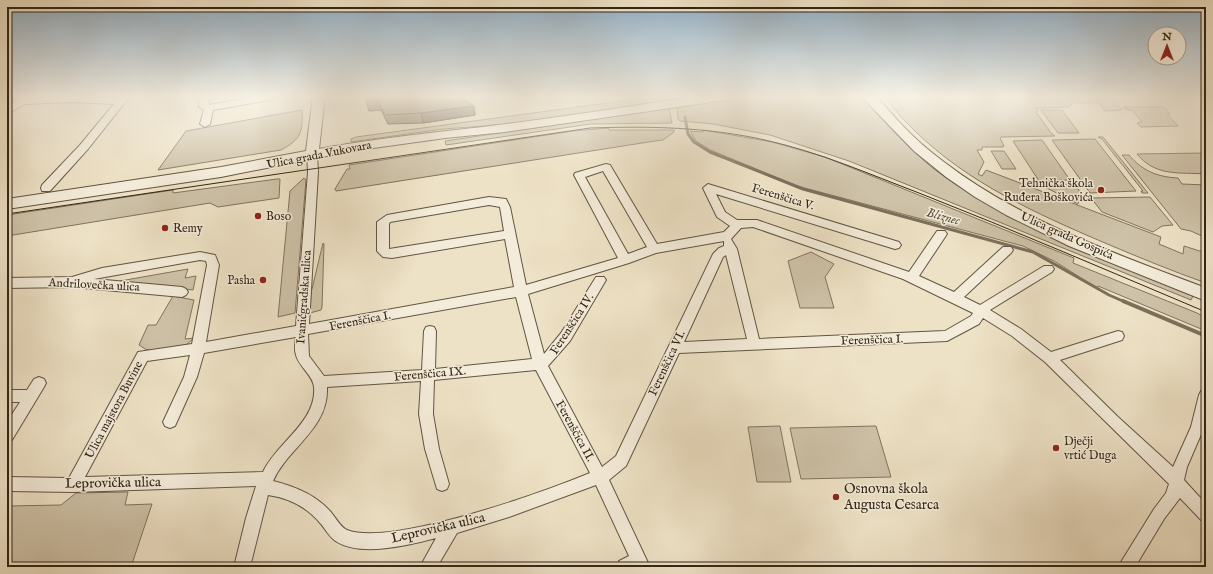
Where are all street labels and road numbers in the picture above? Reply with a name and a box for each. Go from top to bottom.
street label: Ulica grada Vukovara [265,137,373,173]
street label: Ferenščica V. [750,180,816,214]
street label: Ulica grada Gospića [1018,209,1117,264]
street label: Ivanićgradska ulica [293,249,315,344]
street label: Andrilovečka ulica [47,275,141,295]
street label: Ferenščica IV. [547,291,597,357]
street label: Ferenščica I. [328,308,392,334]
street label: Ferenščica VI. [645,328,689,398]
street label: Ferenščica I. [840,331,904,349]
street label: Ulica majstora Buvine [82,358,146,461]
street label: Ferenščica IX. [393,363,467,385]
street label: Ferenščica II. [552,398,598,464]
street label: Leprovička ulica [65,473,162,493]
street label: Leprovička ulica [389,508,488,548]

